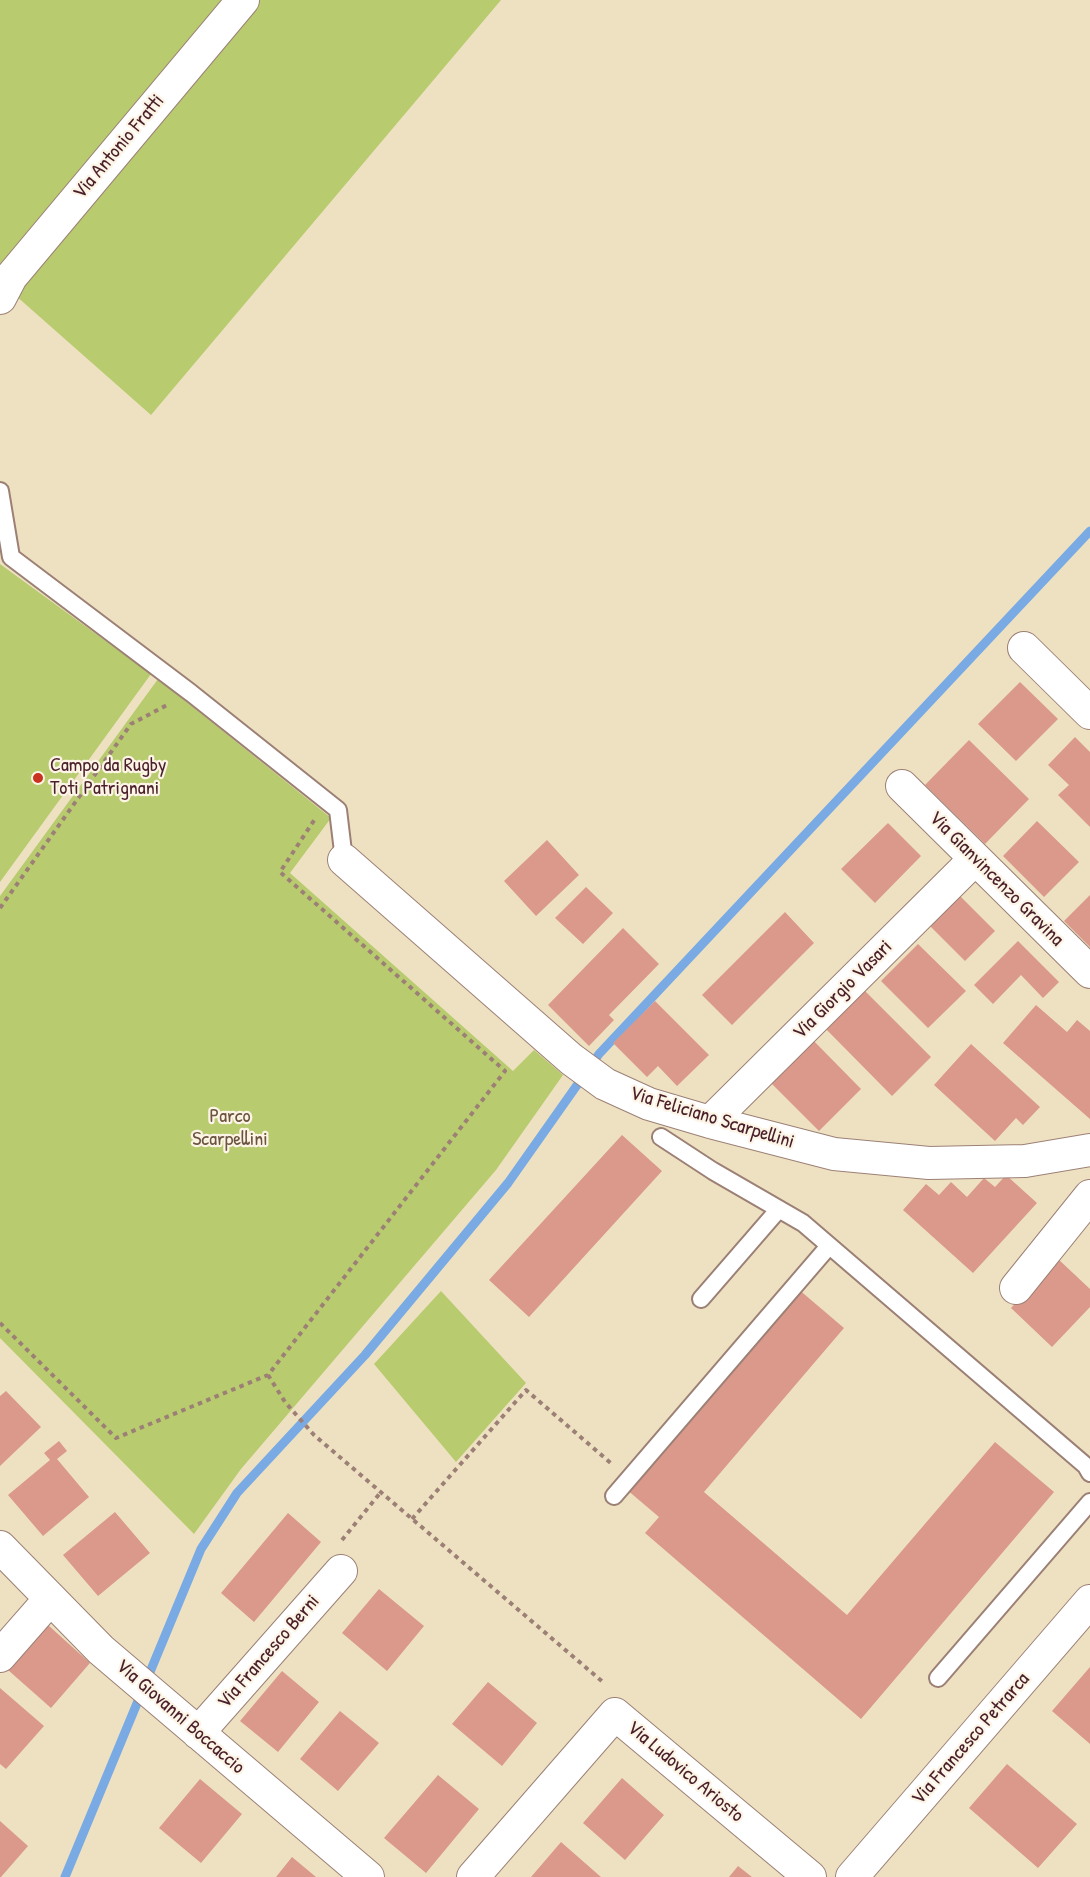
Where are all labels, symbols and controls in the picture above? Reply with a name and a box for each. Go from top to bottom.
street label: Via Antonio Fratti [68,90,170,204]
place label: Campo da Rugby Toti Patrignani [50,754,167,801]
marker: Campo da Rugby Toti Patrignani [31,771,45,785]
street label: Via Gianvincenzo Gravina [923,806,1069,952]
street label: Via Giorgio Vasari [788,935,898,1045]
street label: Via Feliciano Scarpellini [627,1082,797,1154]
park label: Parco Scarpellini [192,1105,268,1152]
street label: Via Francesco Berni [213,1590,325,1714]
street label: Via Giovanni Boccaccio [111,1655,249,1779]
street label: Via Francesco Petrarca [907,1668,1035,1810]
street label: Via Ludovico Ariosto [622,1716,748,1828]

